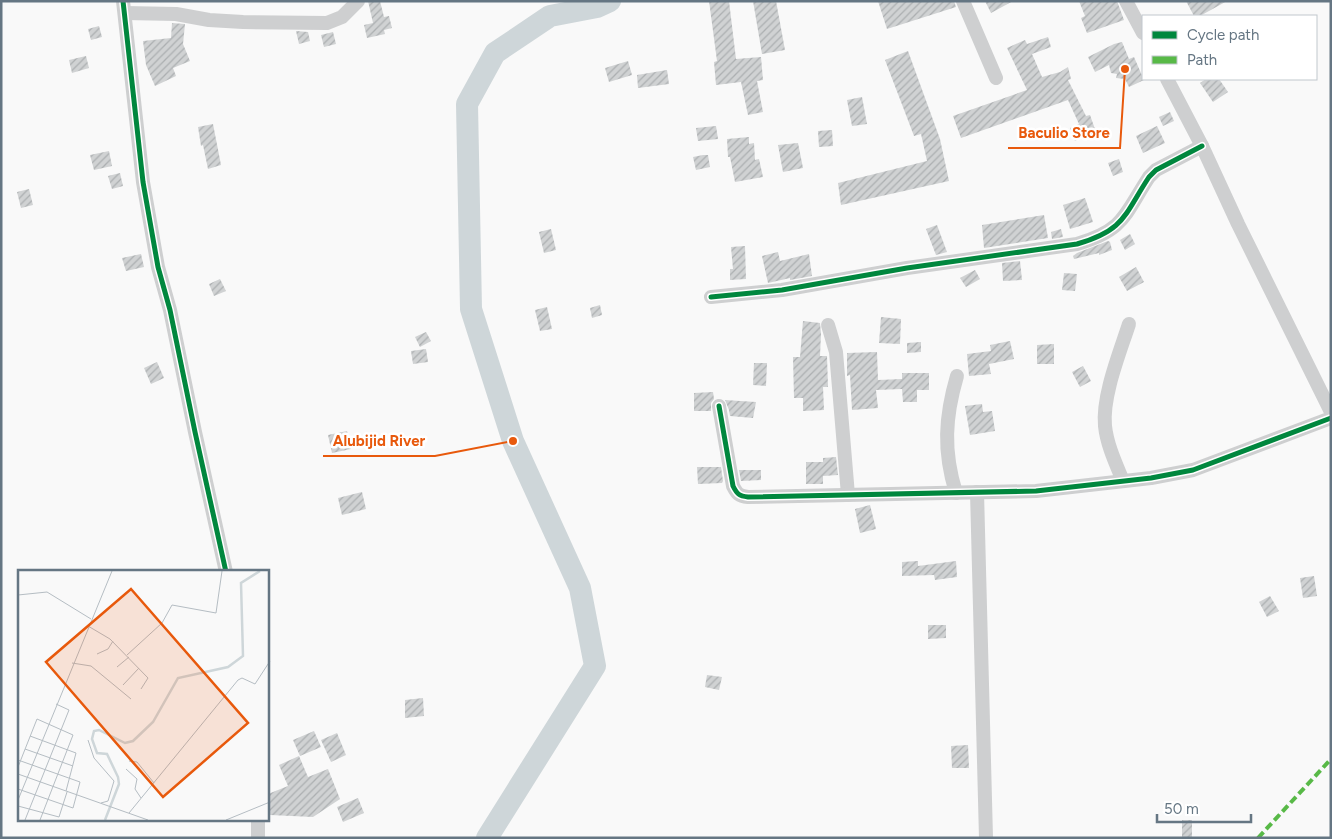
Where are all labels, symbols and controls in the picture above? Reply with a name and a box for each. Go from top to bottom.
legend [1142,15,1317,80]
text: Cycle path [1187,26,1259,44]
text: Path [1187,51,1217,69]
callout: Baculio Store [1008,118,1120,148]
text: Baculio Store [1018,124,1110,142]
callout: Alubijid River [323,426,435,456]
text: Alubijid River [333,432,425,450]
inset map [18,570,269,822]
scale bar [1157,792,1251,824]
text: 50 m [1164,800,1199,818]

